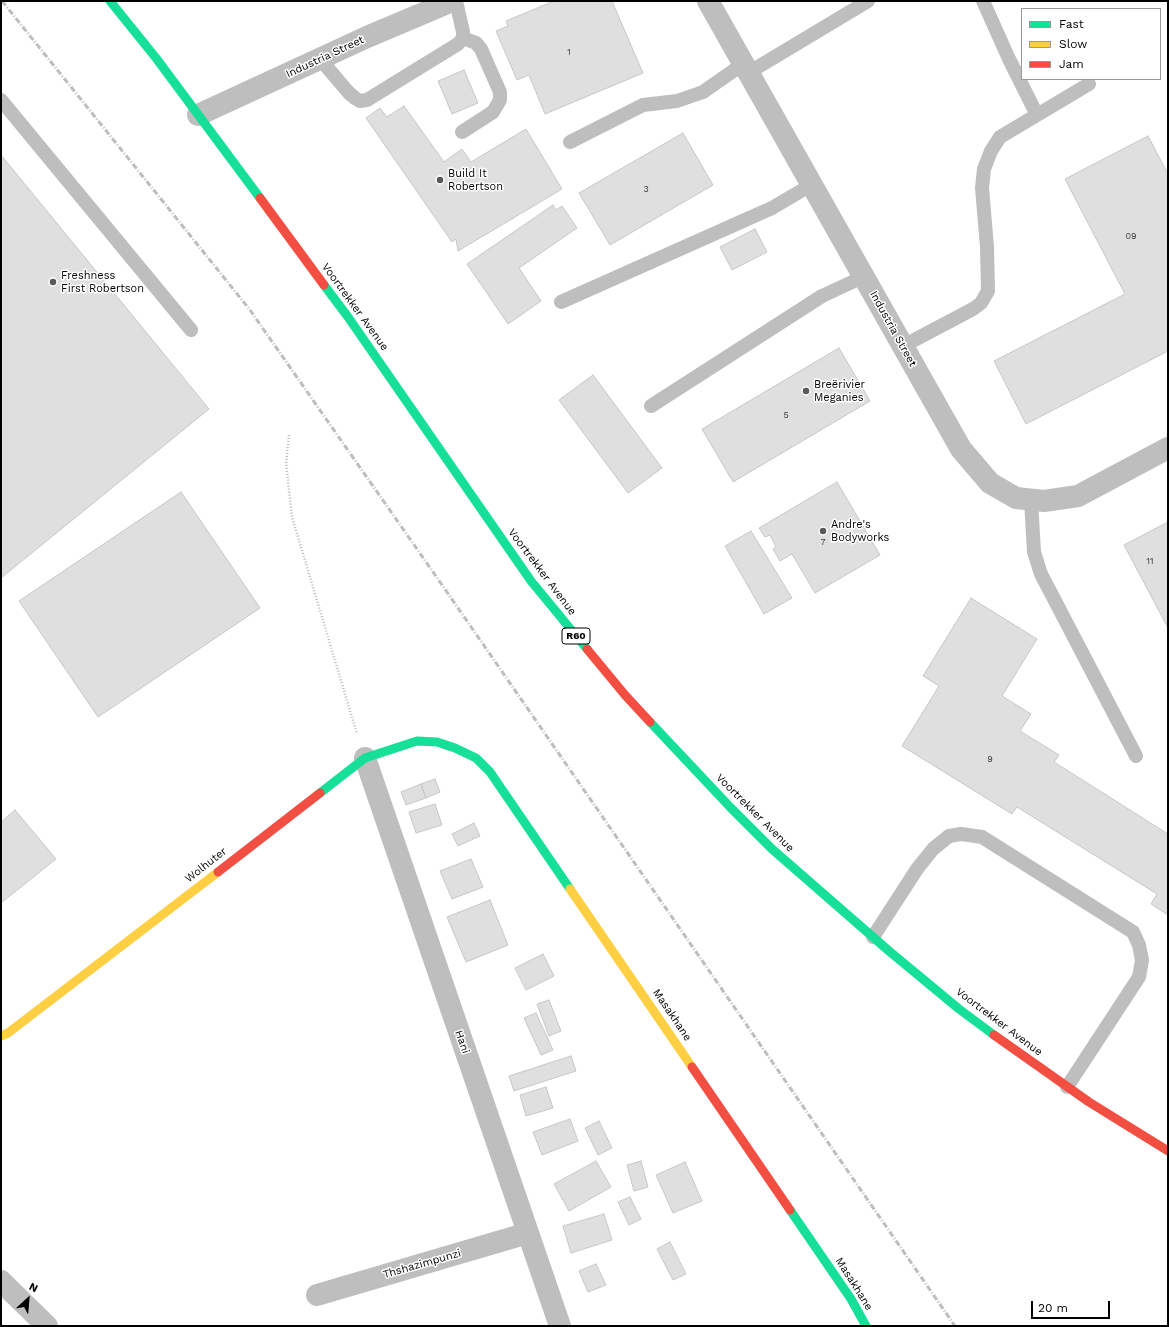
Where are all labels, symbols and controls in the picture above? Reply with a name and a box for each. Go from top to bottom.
legend [1021,8,1161,80]
text: Fast [1059,17,1084,31]
street label: Industria Street [284,33,366,81]
text: Slow [1059,37,1087,51]
house number: 1 [567,47,571,57]
text: Jam [1059,57,1084,71]
place label: Build It Robertson [448,167,503,193]
marker: Build It Robertson [435,175,445,185]
house number: 3 [643,184,649,194]
house number: 09 [1125,231,1137,241]
street label: Voortrekker Avenue [319,261,391,353]
place label: Freshness First Robertson [61,269,144,295]
marker: Freshness First Robertson [48,277,58,287]
street label: Industria Street [867,289,919,369]
place label: Breërivier Meganies [814,378,865,404]
marker: Breërivier Meganies [801,386,811,396]
house number: 5 [783,410,789,420]
place label: Andre's Bodyworks [831,518,889,544]
street label: Voortrekker Avenue [505,526,579,618]
marker: Andre's Bodyworks [818,526,828,536]
house number: 7 [820,537,826,547]
house number: 11 [1146,556,1154,566]
road number: R60 [562,628,590,644]
house number: 9 [987,754,993,764]
street label: Voortrekker Avenue [713,771,797,855]
street label: Wolhuter [183,845,229,885]
street label: Voortrekker Avenue [953,985,1045,1059]
street label: Masakhane [650,986,694,1044]
street label: Hani [452,1029,472,1055]
street label: Thshazimpunzi [381,1247,463,1281]
street label: Masakhane [833,1255,875,1313]
north arrow [8,1279,48,1319]
text: N [27,1280,40,1295]
scale bar [1033,1293,1112,1319]
text: 20 m [1038,1301,1068,1315]

